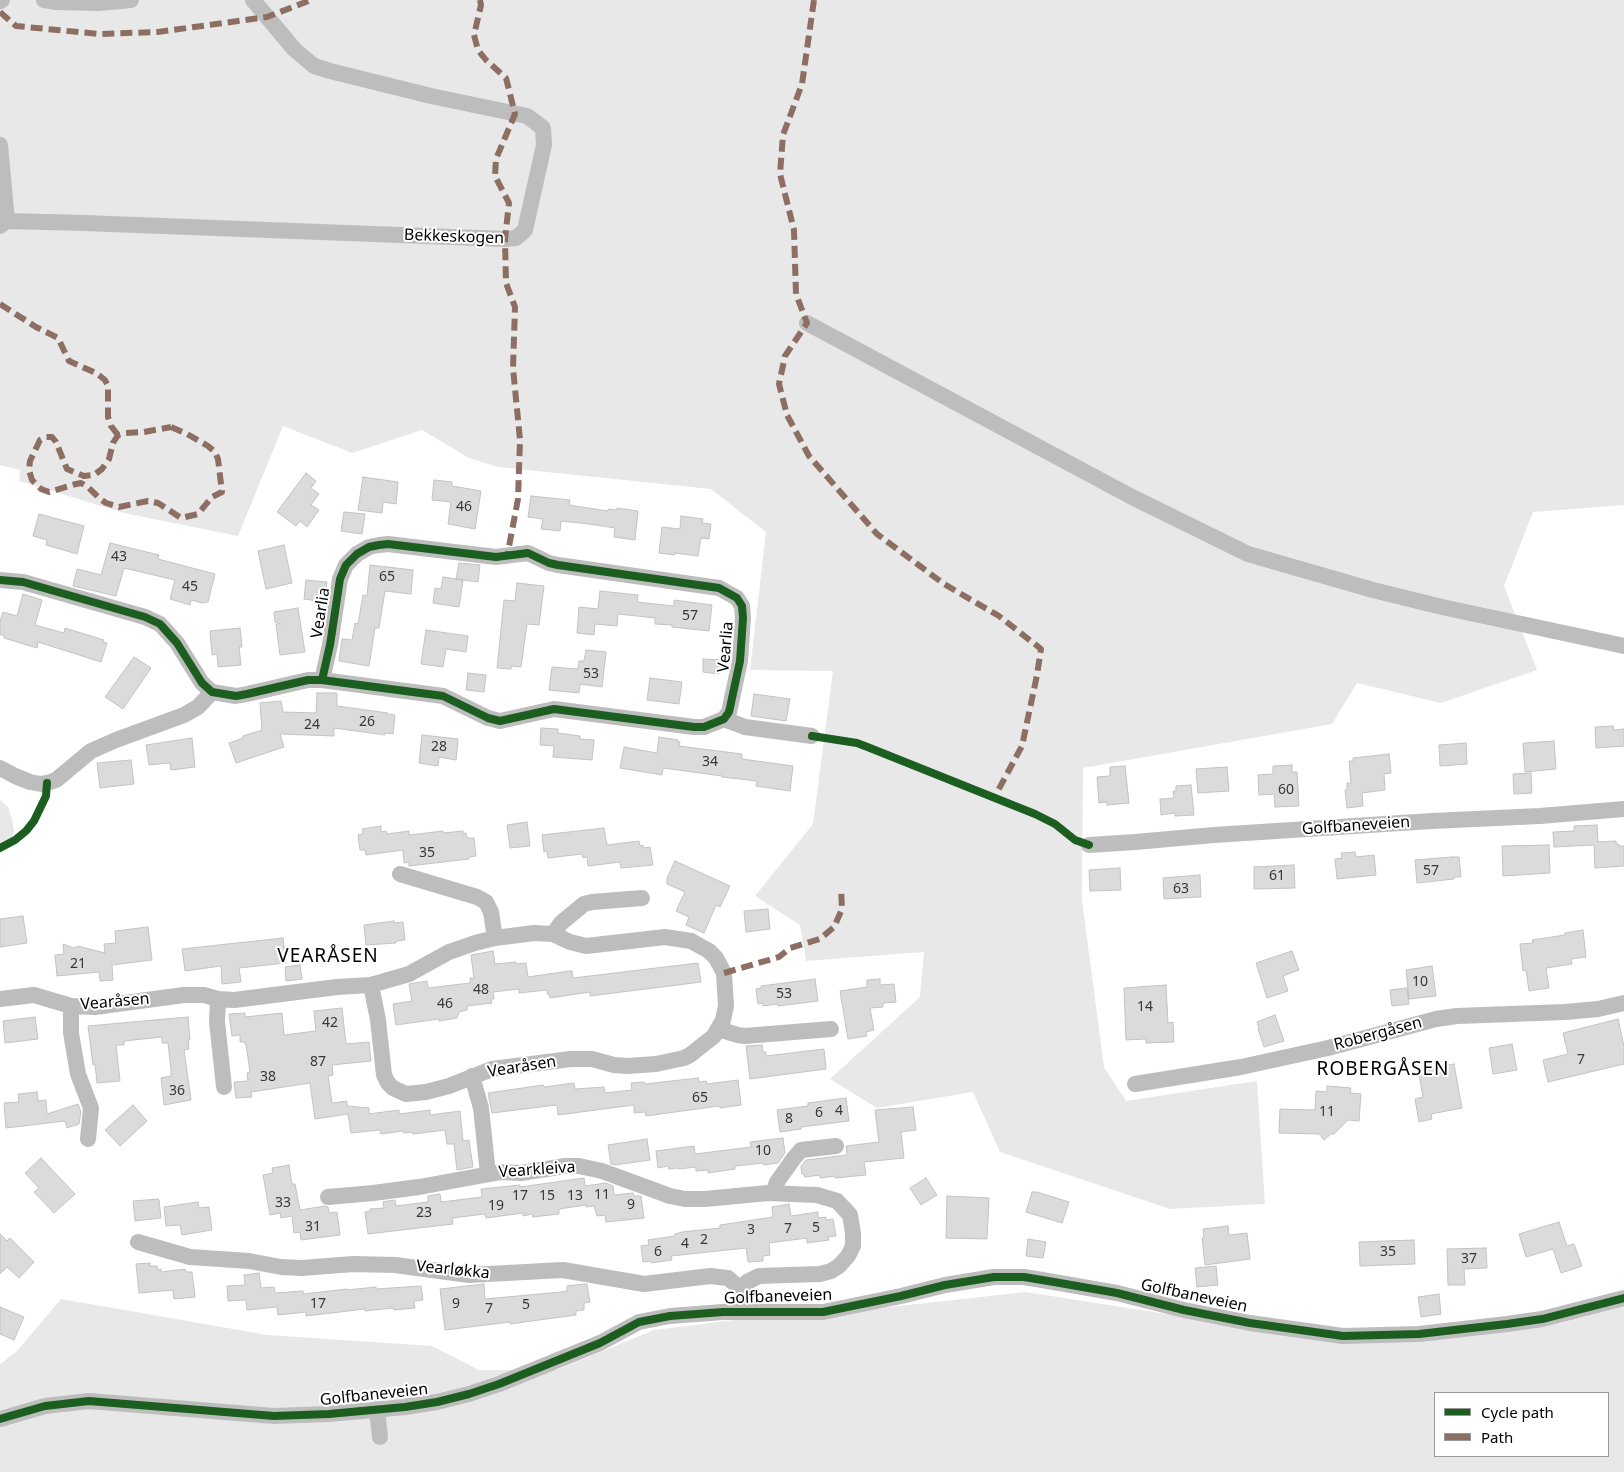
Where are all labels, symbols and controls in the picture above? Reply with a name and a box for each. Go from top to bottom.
street label: Bekkeskogen [404,226,504,248]
house number: 46 [456,499,472,515]
house number: 43 [111,549,127,565]
house number: 65 [379,569,395,585]
house number: 45 [182,579,198,595]
street label: Vearlia [308,586,334,640]
house number: 57 [682,608,698,624]
street label: Vearlia [714,621,738,673]
house number: 53 [583,666,599,682]
house number: 26 [359,714,375,730]
house number: 24 [304,717,320,733]
house number: 28 [431,739,447,755]
house number: 34 [702,754,718,770]
house number: 60 [1278,782,1294,798]
street label: Golfbaneveien [1301,813,1411,839]
house number: 35 [419,845,435,861]
house number: 57 [1423,863,1439,879]
house number: 61 [1269,868,1285,884]
house number: 63 [1173,881,1189,897]
district label: VEARÅSEN [276,946,380,968]
house number: 21 [70,956,86,972]
house number: 10 [1412,974,1428,990]
house number: 48 [473,982,489,998]
house number: 53 [776,986,792,1002]
street label: Vearåsen [80,989,150,1015]
house number: 46 [437,996,453,1012]
house number: 14 [1137,999,1153,1015]
street label: Robergåsen [1332,1013,1424,1055]
house number: 42 [322,1015,338,1031]
street label: Vearåsen [486,1052,558,1082]
house number: 7 [1577,1052,1585,1068]
house number: 87 [310,1054,326,1070]
district label: ROBERGÅSEN [1315,1059,1451,1081]
house number: 38 [260,1069,276,1085]
house number: 36 [169,1083,185,1099]
house number: 65 [692,1090,708,1106]
house number: 4 [835,1103,843,1119]
house number: 11 [1319,1104,1335,1120]
house number: 6 [815,1105,823,1121]
house number: 8 [785,1111,793,1127]
house number: 10 [755,1143,771,1159]
street label: Vearkleiva [498,1158,576,1182]
house number: 11 [594,1187,610,1203]
house number: 17 [512,1188,528,1204]
house number: 15 [539,1188,555,1204]
house number: 13 [567,1188,583,1204]
house number: 33 [275,1195,291,1211]
house number: 9 [627,1197,635,1213]
house number: 19 [488,1198,504,1214]
house number: 23 [416,1205,432,1221]
house number: 31 [305,1219,321,1235]
house number: 5 [812,1220,820,1236]
house number: 7 [784,1221,792,1237]
house number: 3 [747,1222,755,1238]
house number: 2 [700,1232,708,1248]
house number: 4 [681,1236,689,1252]
house number: 6 [654,1244,662,1260]
house number: 35 [1380,1244,1396,1260]
house number: 37 [1461,1251,1477,1267]
street label: Vearløkka [415,1257,491,1283]
street label: Golfbaneveien [1139,1275,1249,1317]
street label: Golfbaneveien [723,1286,833,1308]
house number: 17 [310,1296,326,1312]
house number: 9 [452,1296,460,1312]
house number: 5 [522,1297,530,1313]
house number: 7 [485,1301,493,1317]
street label: Golfbaneveien [319,1380,429,1410]
legend [1434,1392,1609,1457]
text: Cycle path [1481,1402,1554,1422]
text: Path [1481,1427,1513,1447]

